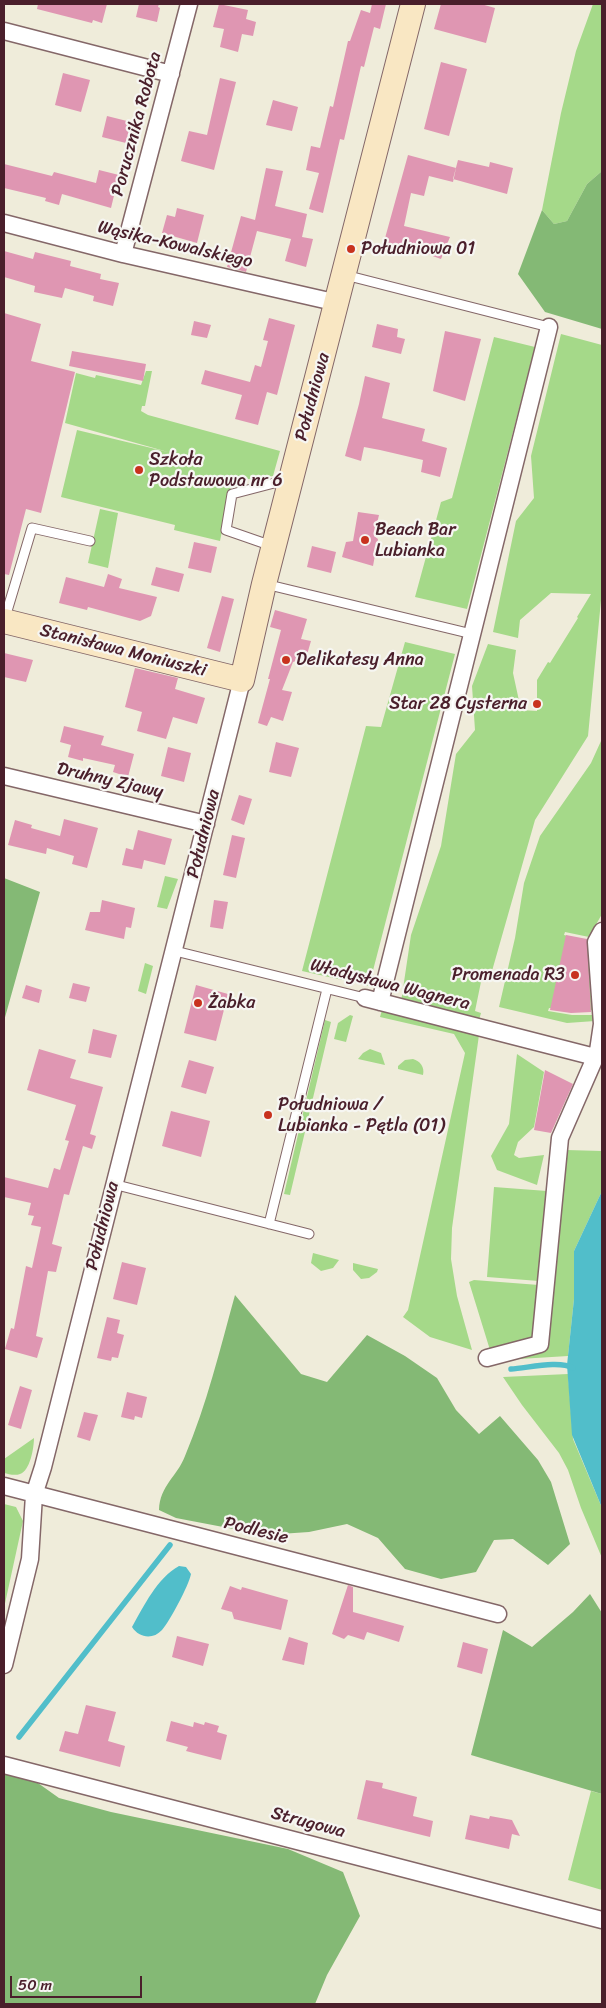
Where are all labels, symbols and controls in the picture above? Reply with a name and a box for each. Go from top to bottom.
street label: Porucznika Robota [107,49,167,199]
street label: Wąsika-Kowalskiego [95,217,255,273]
place label: Południowa 01 [361,238,475,260]
marker: Południowa 01 [345,243,357,255]
street label: Południowa [291,351,335,443]
place label: Szkoła Podstawowa nr 6 [149,449,283,492]
marker: Szkoła Podstawowa nr 6 [133,464,145,476]
place label: Beach Bar Lubianka [375,519,456,562]
marker: Beach Bar Lubianka [359,534,371,546]
street label: Stanisława Moniuszki [38,620,208,682]
place label: Delikatesy Anna [296,649,424,671]
marker: Delikatesy Anna [280,654,292,666]
place label: Star 28 Cysterna [389,693,527,715]
marker: Star 28 Cysterna [531,698,543,710]
street label: Druhny Zjawy [55,758,165,804]
street label: Południowa [183,788,225,880]
street label: Władysława Wagnera [308,955,472,1015]
place label: Promenada R3 [452,964,565,986]
marker: Promenada R3 [569,969,581,981]
place label: Żabka [208,992,255,1014]
marker: Żabka [192,997,204,1009]
place label: Południowa / Lubianka - Pętla (01) [278,1094,445,1136]
marker: Południowa / Lubianka - Pętla (01) [262,1109,274,1121]
street label: Południowa [82,1180,124,1272]
street label: Podlesie [222,1513,290,1549]
street label: Strugowa [269,1803,347,1843]
scale bar [12,1966,145,1998]
text: 50 m [18,1972,52,1998]

